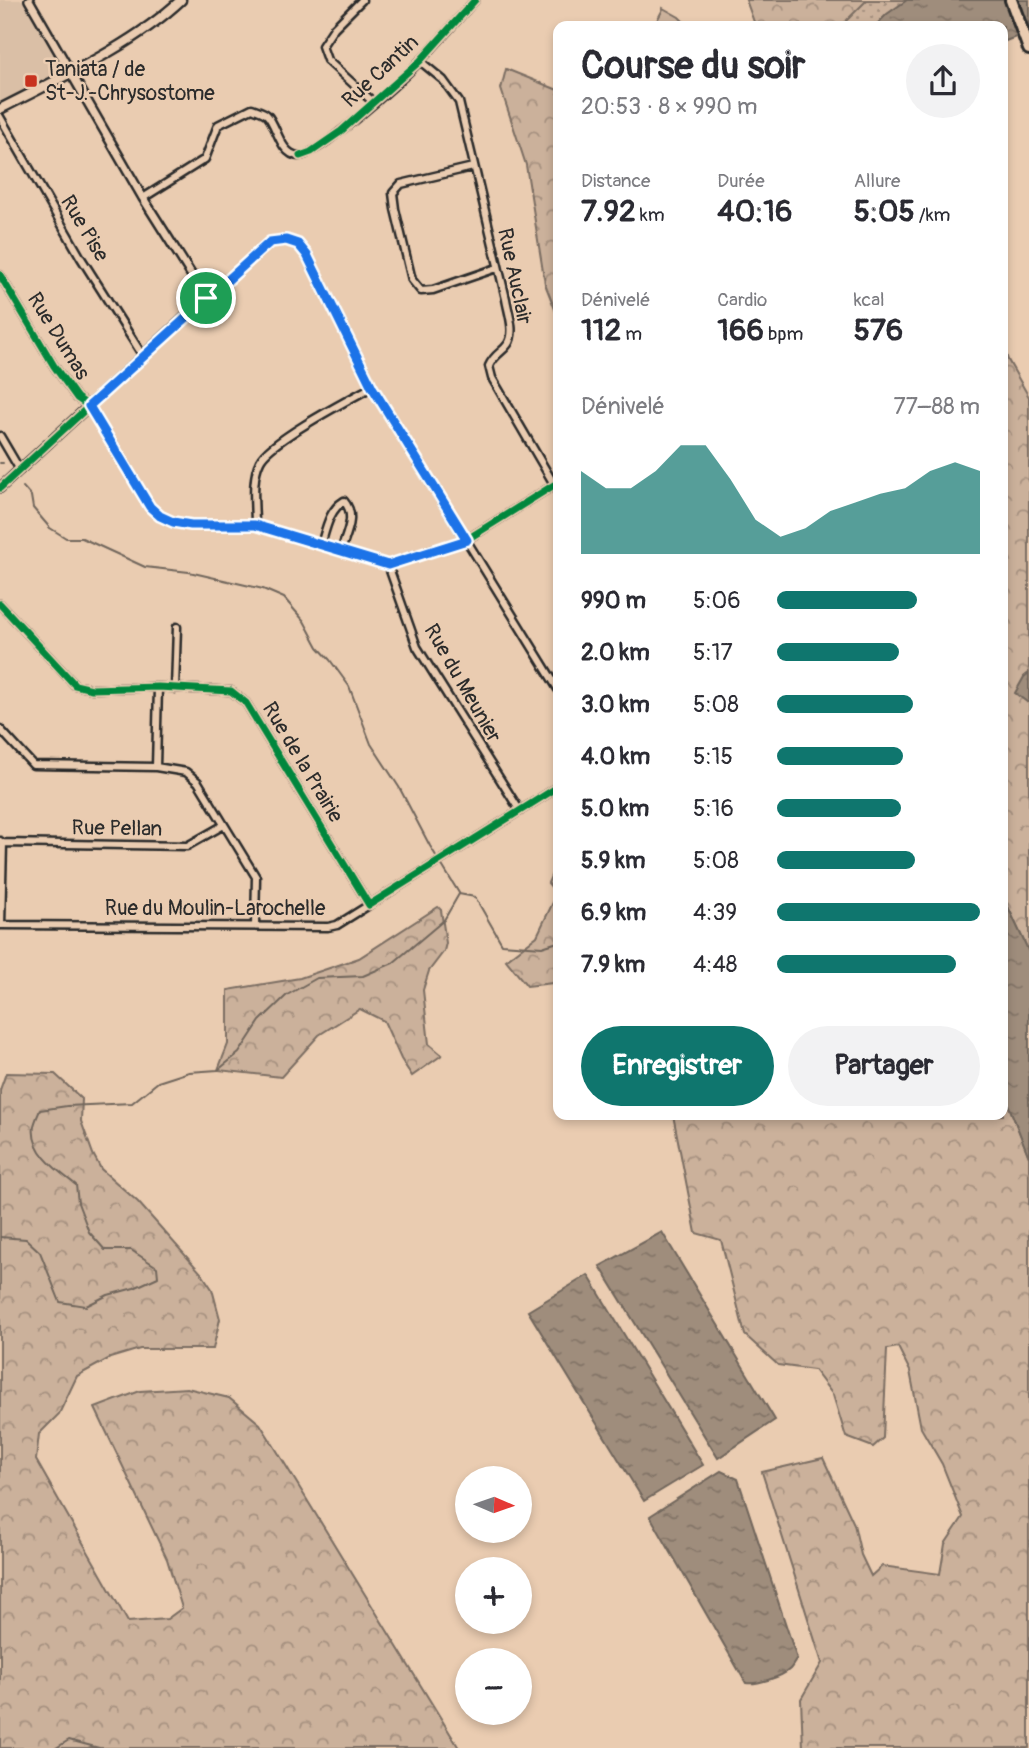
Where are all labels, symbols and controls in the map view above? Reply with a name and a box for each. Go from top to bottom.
street label: Rue Cantin [336,29,424,114]
text: Course du soir [581,42,805,90]
button: share [906,44,980,118]
place label: Taniata / de St-J.-Chrysostome [45,56,215,107]
marker: Taniata / de St-J.-Chrysostome [23,73,39,89]
text: 20:53 · 8 × 990 m [581,92,757,121]
text: Distance [581,169,650,193]
text: Durée [717,169,765,193]
text: Allure [854,169,900,193]
street label: Rue Pise [54,190,115,267]
text: 7.92 [581,193,636,230]
text: 40:16 [717,193,792,230]
text: 5:05 [854,193,915,230]
text: km [636,203,665,227]
text: /km [915,203,950,227]
street label: Rue Auclair [491,226,538,327]
pin [176,268,236,328]
icon: arrive [187,279,225,317]
street label: Rue Dumas [21,287,96,386]
text: Dénivelé [581,288,650,312]
text: Cardio [717,288,767,312]
text: kcal [854,288,885,312]
text: 112 [581,312,621,349]
text: 166 [717,312,764,349]
text: 576 [854,312,903,349]
text: m [621,322,642,346]
text: bpm [764,322,803,346]
text: Dénivelé [581,392,665,421]
text: 77–88 m [894,392,980,421]
text: 990 m [581,586,646,615]
text: 5:06 [693,586,741,615]
street label: Rue du Meunier [418,619,508,748]
text: 2.0 km [581,638,650,667]
text: 5:17 [693,638,733,667]
text: 3.0 km [581,690,650,719]
text: 5:08 [693,690,739,719]
street label: Rue de la Prairie [256,697,350,828]
text: 4.0 km [581,742,650,771]
text: 5:15 [693,742,733,771]
text: 5.0 km [581,794,649,823]
text: 5:16 [693,794,734,823]
street label: Rue Pellan [71,814,163,843]
text: 5.9 km [581,846,645,875]
text: 5:08 [693,846,739,875]
street label: Rue du Moulin-Larochelle [105,895,326,922]
text: 6.9 km [581,898,646,927]
text: 4:39 [693,898,737,927]
text: 7.9 km [581,950,645,979]
text: 4:48 [693,950,737,979]
button: Enregistrer [581,1026,774,1106]
button: Partager [788,1026,980,1106]
north arrow [455,1466,532,1544]
map controls [455,1466,532,1725]
button: + [455,1557,532,1634]
button: − [455,1648,532,1725]

